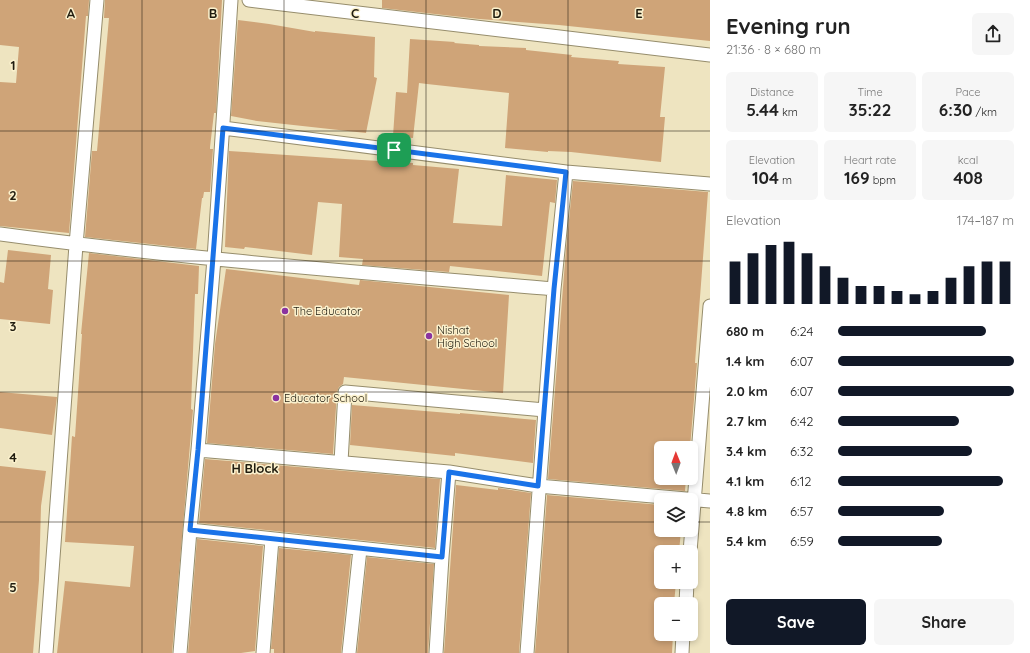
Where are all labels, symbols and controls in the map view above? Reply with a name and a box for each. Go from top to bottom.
text: A [67,5,76,21]
text: B [209,5,217,21]
text: C [351,5,359,21]
text: D [492,5,502,21]
text: E [635,5,643,21]
text: Evening run [726,12,851,40]
button: share [972,13,1014,55]
text: 21:36 · 8 × 680 m [726,41,821,57]
text: 1 [10,57,16,73]
text: Distance [750,85,794,99]
text: Time [857,85,883,99]
text: Pace [955,85,981,99]
text: 5.44 [746,99,779,120]
text: 35:22 [849,99,891,120]
text: 6:30 [939,99,972,120]
text: km [779,105,798,119]
text: /km [972,105,997,119]
pin [377,133,411,167]
icon: arrive [383,139,405,161]
text: Elevation [749,153,795,167]
text: Heart rate [844,153,896,167]
text: kcal [958,153,978,167]
text: 104 [752,167,779,188]
text: 169 [844,167,870,188]
text: 408 [953,167,983,188]
text: m [779,173,792,187]
text: bpm [870,173,896,187]
text: 2 [9,187,17,203]
text: Elevation [726,212,781,228]
text: 174–187 m [957,212,1014,228]
place label: The Educator [293,304,362,318]
marker: The Educator [280,306,290,316]
text: 3 [10,318,17,334]
place label: Nishat High School [437,323,497,350]
text: 680 m [726,323,764,339]
text: 6:24 [790,323,813,339]
marker: Nishat High School [424,331,434,341]
text: 1.4 km [726,353,765,369]
text: 6:07 [790,353,813,369]
text: 2.0 km [726,383,768,399]
text: 6:07 [790,383,813,399]
place label: Educator School [284,391,367,405]
marker: Educator School [271,393,281,403]
text: 2.7 km [726,413,767,429]
text: 6:42 [790,413,813,429]
north arrow [654,441,698,485]
map controls [654,441,698,641]
text: 3.4 km [726,443,767,459]
text: 6:32 [790,443,813,459]
text: 4 [9,449,17,465]
district label: H Block [231,460,279,476]
text: 4.1 km [726,473,764,489]
text: 6:12 [790,473,811,489]
button: layers [654,493,698,537]
text: 4.8 km [726,503,767,519]
text: 6:57 [790,503,813,519]
text: 5.4 km [726,533,766,549]
text: 6:59 [790,533,814,549]
button: + [654,545,698,589]
text: 5 [9,579,17,595]
button: − [654,597,698,641]
button: Save [726,599,866,645]
button: Share [874,599,1014,645]

